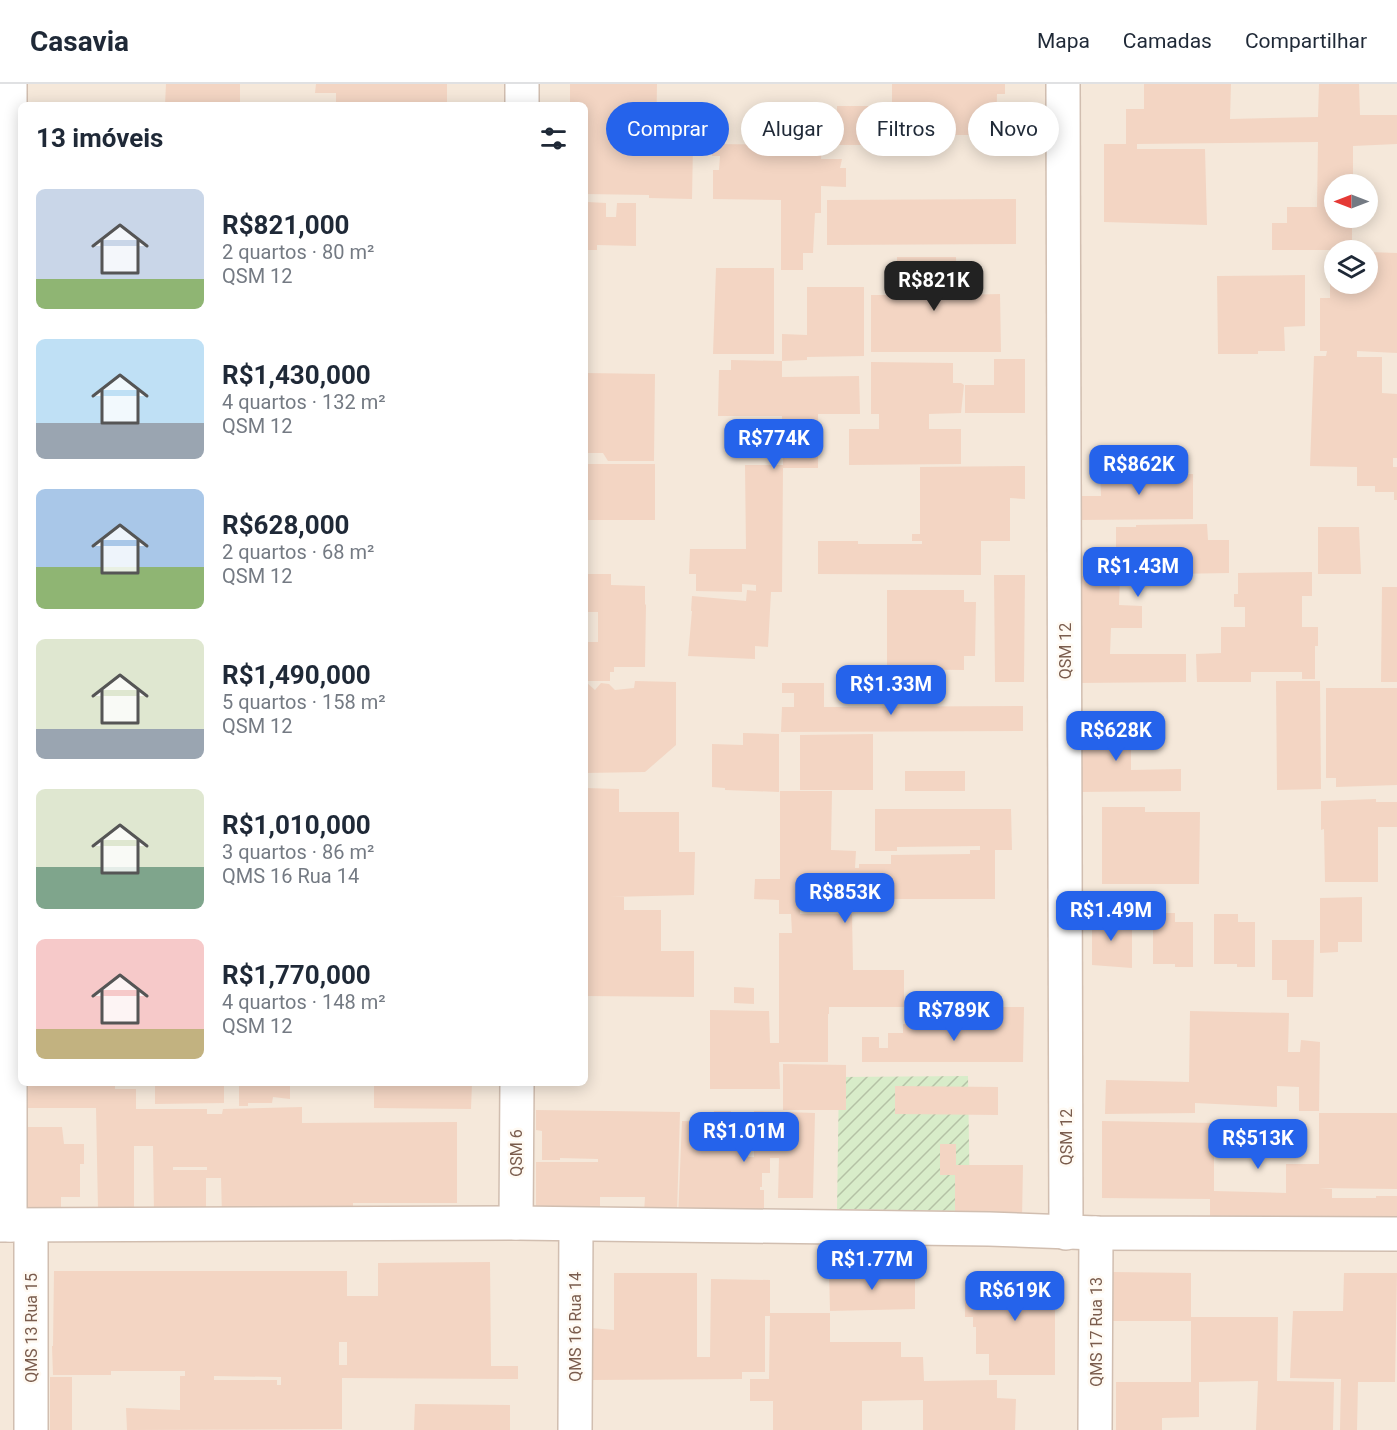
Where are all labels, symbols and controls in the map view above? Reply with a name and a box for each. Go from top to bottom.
text: Casavia [30,25,129,58]
text: Mapa [1037,29,1090,53]
text: Camadas [1123,29,1212,53]
text: Compartilhar [1245,29,1367,53]
chip: Comprar [606,102,729,156]
chip: Alugar [741,102,844,156]
chip: Filtros [856,102,956,156]
chip: Novo [968,102,1059,156]
icon: filters [537,122,570,155]
text: 13 imóveis [36,123,163,153]
north arrow [1324,174,1378,228]
map controls [1324,174,1378,294]
text: R$821,000 [222,210,349,240]
icon: home [84,213,156,285]
text: 2 quartos · 80 m² [222,240,374,264]
button: layers [1324,240,1378,294]
pin: R$821K [885,261,983,312]
text: QSM 12 [222,264,293,288]
text: R$821K [898,268,970,292]
text: R$1,430,000 [222,360,371,390]
icon: home [84,363,156,435]
text: 4 quartos · 132 m² [222,390,386,414]
text: QSM 12 [222,414,293,438]
pin: R$774K [725,419,823,470]
text: R$774K [738,426,810,450]
pin: R$862K [1090,445,1188,496]
text: R$862K [1103,452,1175,476]
text: R$628,000 [222,510,349,540]
icon: home [84,513,156,585]
text: 2 quartos · 68 m² [222,540,374,564]
pin: R$1.43M [1083,547,1193,598]
text: R$1.43M [1097,554,1179,578]
text: QSM 12 [222,564,293,588]
street label: QSM 12 [1056,623,1075,679]
text: R$1,490,000 [222,660,371,690]
icon: home [84,663,156,735]
pin: R$1.33M [836,665,946,716]
text: R$1.33M [850,672,932,696]
text: 5 quartos · 158 m² [222,690,386,714]
pin: R$628K [1067,711,1165,762]
text: QSM 12 [222,714,293,738]
text: R$628K [1080,718,1152,742]
text: R$1,010,000 [222,810,371,840]
icon: home [84,813,156,885]
text: 3 quartos · 86 m² [222,840,374,864]
text: QMS 16 Rua 14 [222,864,359,888]
pin: R$853K [796,873,894,924]
text: R$853K [809,880,881,904]
pin: R$1.49M [1056,891,1166,942]
text: R$1.49M [1070,898,1152,922]
text: R$1,770,000 [222,960,371,990]
icon: home [84,963,156,1035]
text: 4 quartos · 148 m² [222,990,386,1014]
pin: R$789K [905,991,1003,1042]
text: R$789K [918,998,990,1022]
text: QSM 12 [222,1014,293,1038]
street label: QSM 12 [1057,1109,1076,1165]
pin: R$1.01M [689,1112,799,1163]
text: R$1.01M [703,1119,785,1143]
pin: R$513K [1209,1119,1307,1170]
text: R$513K [1222,1126,1294,1150]
street label: QSM 6 [507,1129,526,1177]
pin: R$1.77M [817,1240,927,1291]
text: R$1.77M [831,1247,913,1271]
pin: R$619K [966,1271,1064,1322]
street label: QMS 16 Rua 14 [566,1272,585,1382]
street label: QMS 13 Rua 15 [22,1273,41,1383]
street label: QMS 17 Rua 13 [1087,1277,1106,1387]
text: R$619K [979,1278,1051,1302]

